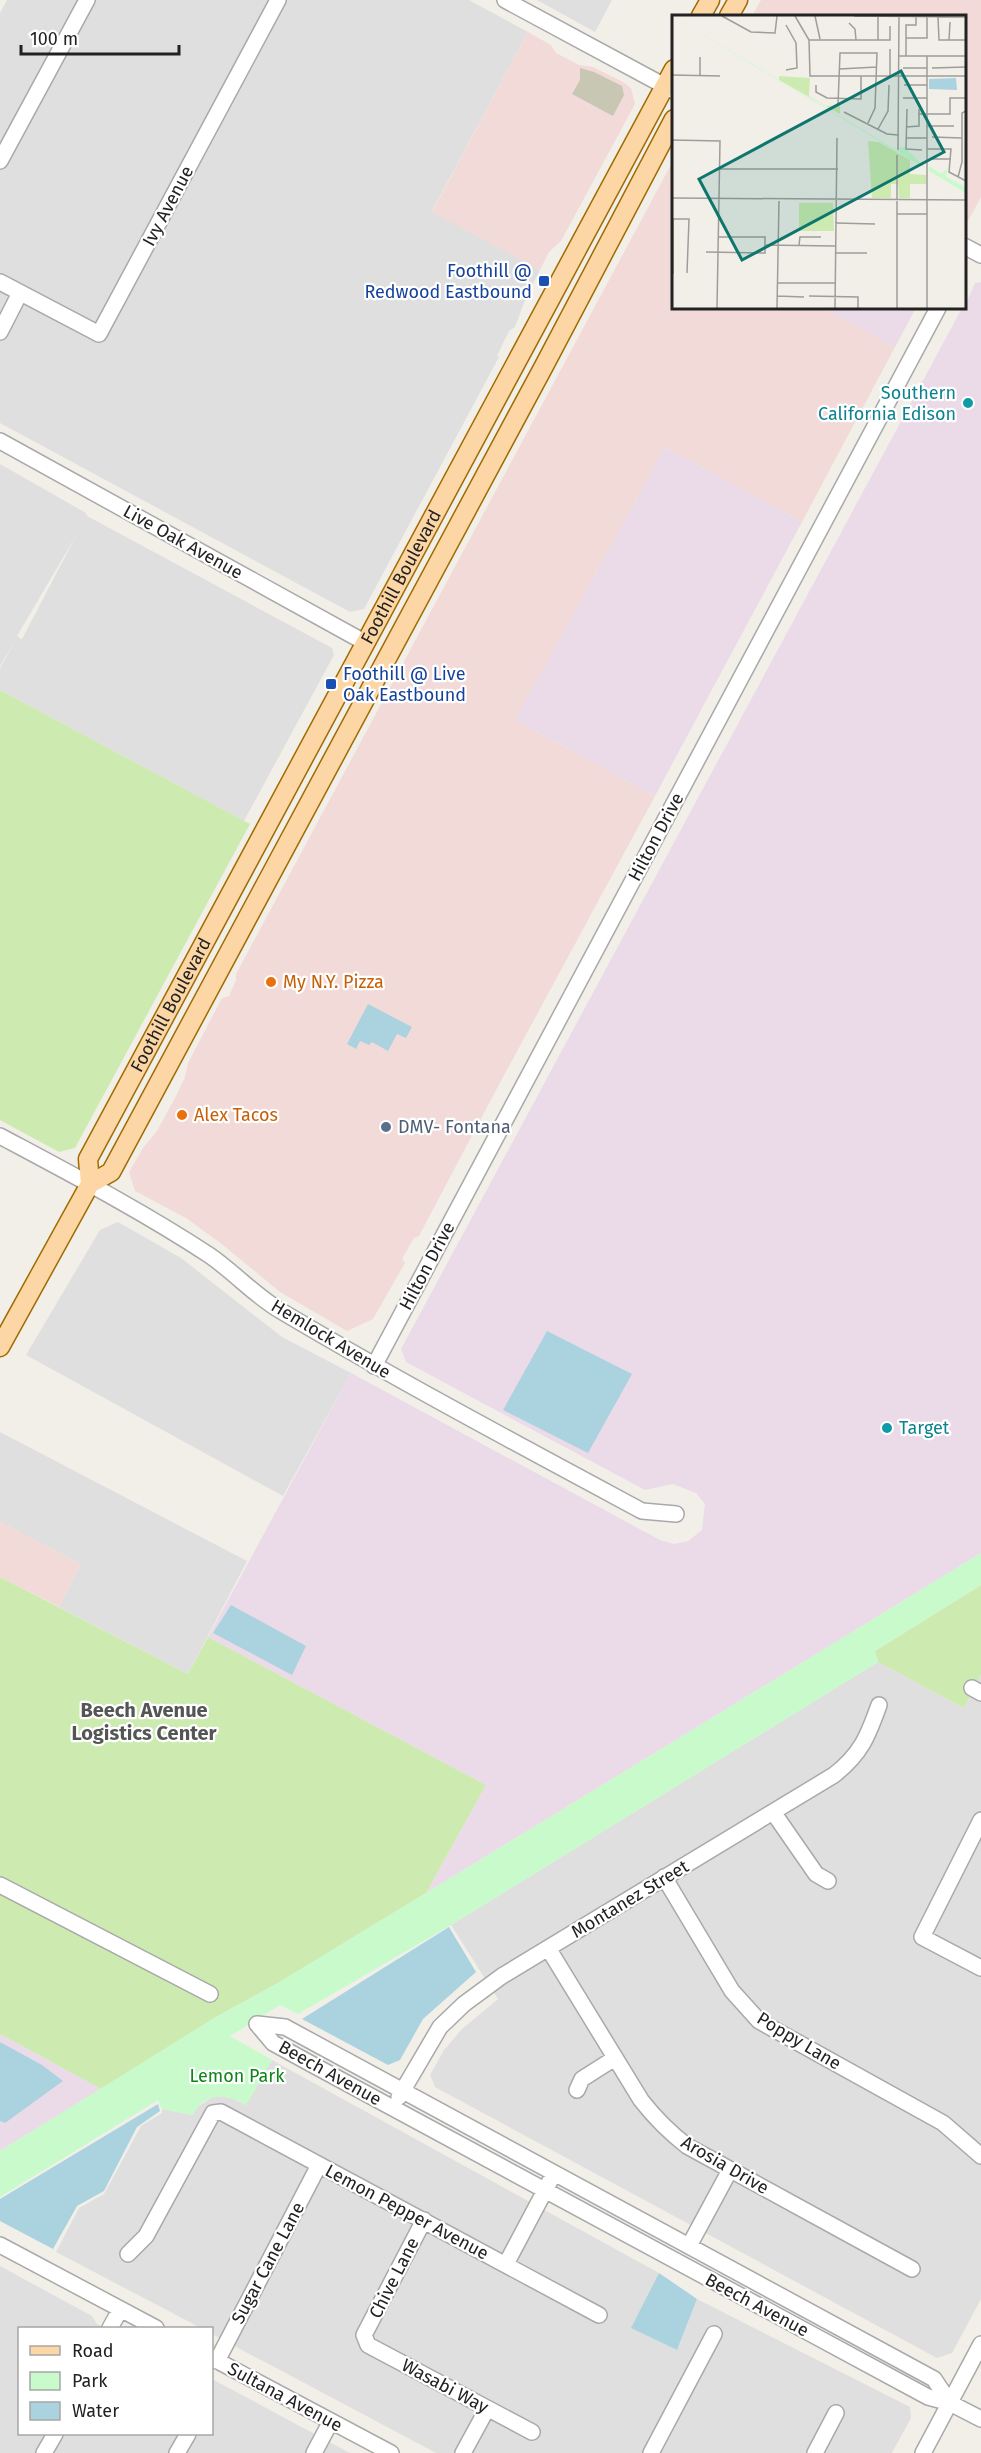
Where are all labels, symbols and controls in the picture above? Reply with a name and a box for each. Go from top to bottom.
inset map [672,15,966,309]
scale bar [21,18,178,56]
text: 100 m [30,28,78,50]
street label: Ivy Avenue [138,162,198,250]
place label: Foothill @ Redwood Eastbound [364,260,532,303]
marker: Foothill @ Redwood Eastbound [537,274,551,288]
place label: Southern California Edison [818,382,956,425]
marker: Southern California Edison [961,396,975,410]
street label: Live Oak Avenue [119,500,247,584]
street label: Foothill Boulevard [356,506,446,648]
place label: Foothill @ Live Oak Eastbound [343,663,466,706]
marker: Foothill @ Live Oak Eastbound [324,677,338,691]
street label: Hilton Drive [624,789,688,885]
street label: Foothill Boulevard [126,934,216,1076]
place label: My N.Y. Pizza [283,971,384,993]
marker: My N.Y. Pizza [264,975,278,989]
place label: Alex Tacos [194,1104,278,1126]
marker: Alex Tacos [175,1108,189,1122]
place label: DMV- Fontana [398,1116,511,1138]
marker: DMV- Fontana [379,1120,393,1134]
street label: Hilton Drive [395,1218,459,1314]
street label: Hemlock Avenue [267,1295,395,1383]
place label: Target [899,1417,950,1439]
marker: Target [880,1421,894,1435]
district label: Beech Avenue Logistics Center [71,1698,218,1745]
street label: Montanez Street [567,1855,693,1943]
street label: Poppy Lane [753,2007,845,2075]
street label: Beech Avenue [275,2036,385,2110]
park label: Lemon Park [189,2065,285,2087]
street label: Arosia Drive [677,2131,773,2199]
street label: Lemon Pepper Avenue [322,2160,492,2264]
street label: Sugar Cane Lane [227,2198,309,2328]
street label: Chive Lane [364,2234,424,2322]
street label: Beech Avenue [701,2268,813,2342]
legend [18,2327,213,2435]
text: Road [72,2340,114,2362]
street label: Wasabi Way [398,2354,492,2418]
street label: Sultana Avenue [224,2358,346,2436]
text: Park [72,2370,108,2392]
text: Water [72,2400,119,2422]

